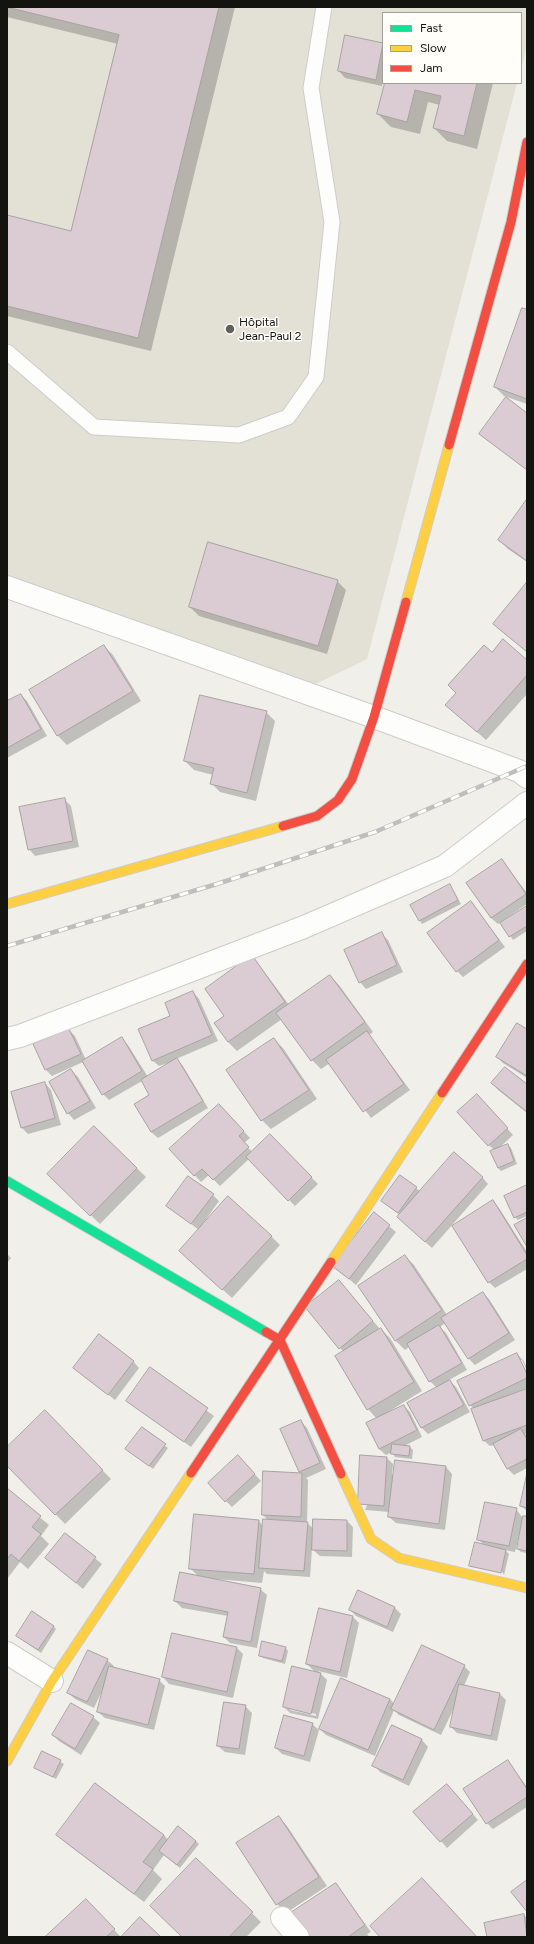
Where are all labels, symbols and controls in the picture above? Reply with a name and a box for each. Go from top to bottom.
legend [382,12,522,84]
text: Fast [420,21,443,35]
text: Slow [420,41,446,55]
text: Jam [420,61,443,75]
place label: Hôpital Jean-Paul 2 [239,315,302,343]
marker: Hôpital Jean-Paul 2 [224,323,236,335]

